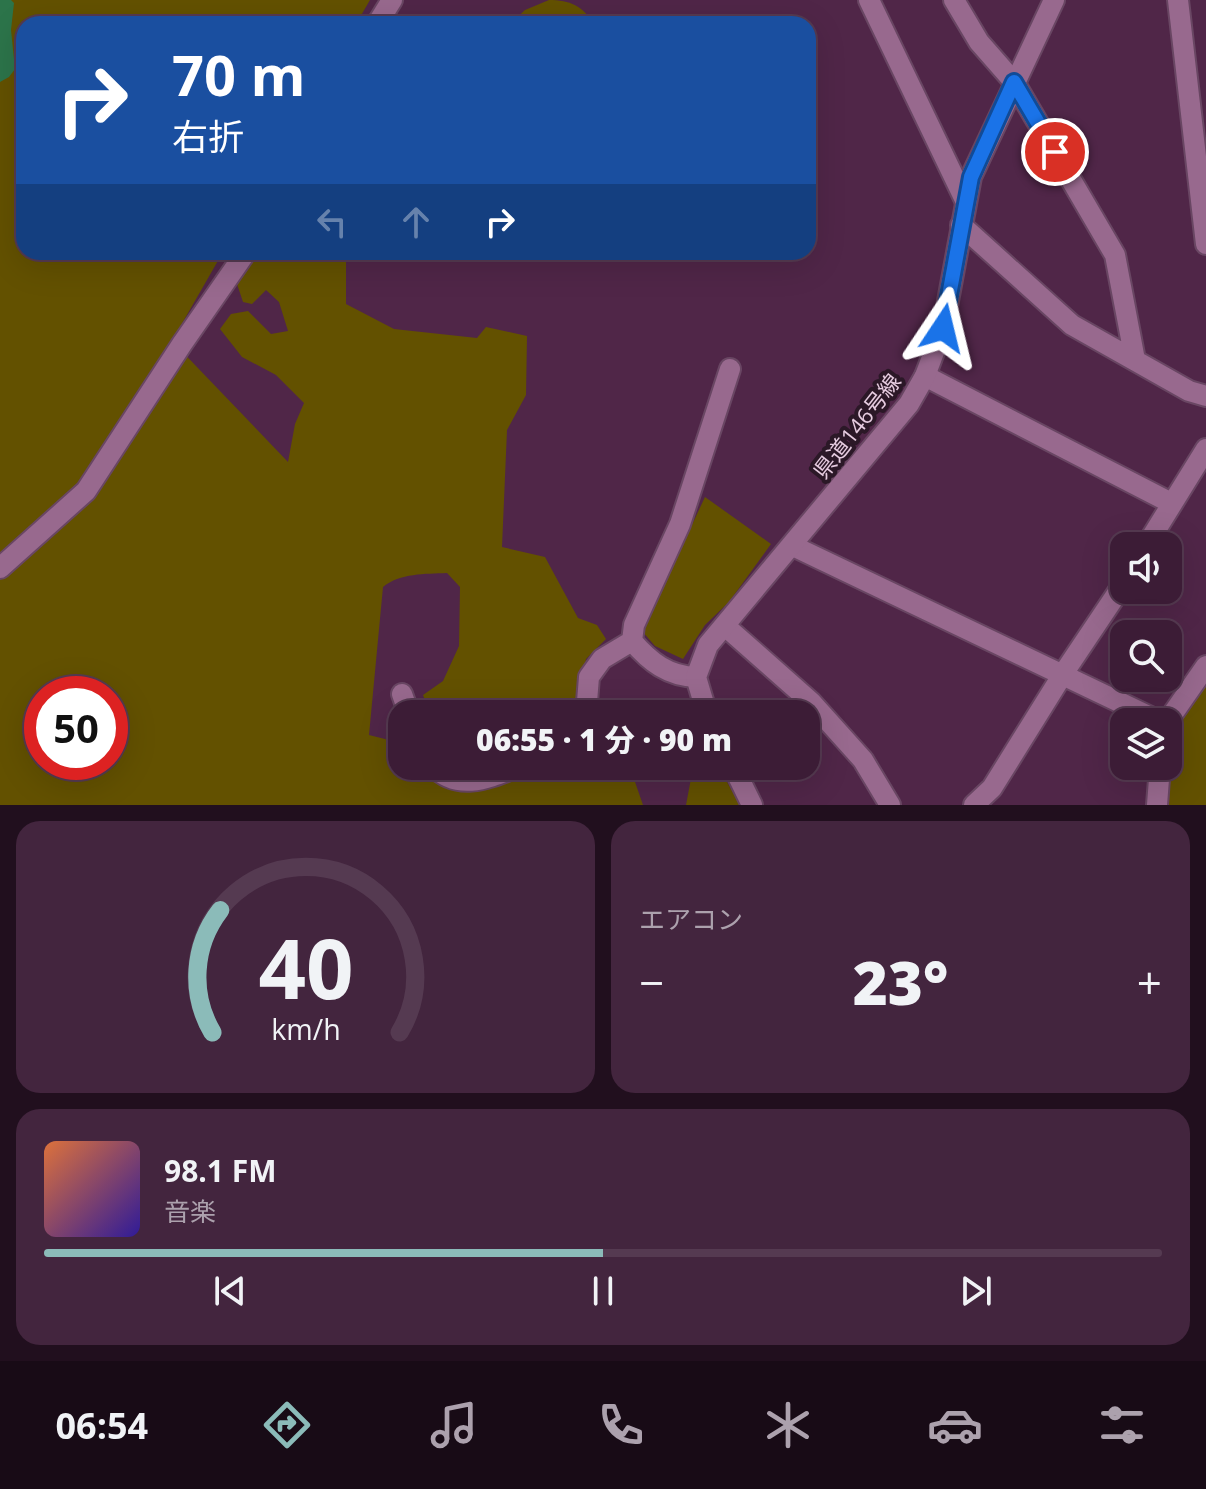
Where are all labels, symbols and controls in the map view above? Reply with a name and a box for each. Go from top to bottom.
text: 70 m [172,36,306,112]
icon: right [40,48,144,152]
text: 右折 [172,112,244,161]
pin [1021,118,1089,186]
icon: arrive [1033,130,1077,174]
icon: left [310,200,354,244]
icon: ahead [394,200,438,244]
icon: right [478,200,522,244]
position arrow [901,286,985,370]
street label: 県道146号線 [806,367,907,484]
map controls [1110,532,1182,780]
button: sound [1110,532,1182,604]
button: search [1110,620,1182,692]
speed limit sign: 50 [24,676,128,780]
button: layers [1110,708,1182,780]
text: 06:55 · 1 分 · 90 m [476,719,732,760]
text: エアコン [639,901,743,937]
text: 40 [258,910,353,1023]
text: 23° [853,941,948,1023]
text: − [639,952,664,1012]
text: + [1137,952,1162,1012]
text: km/h [271,1009,340,1048]
text: 98.1 FM [164,1150,277,1191]
text: 音楽 [164,1193,216,1229]
icon: previous [208,1269,252,1313]
icon: pause [581,1269,625,1313]
icon: next [954,1269,998,1313]
icon: directions [259,1397,315,1453]
icon: music [426,1397,482,1453]
icon: phone [593,1397,649,1453]
icon: climate [760,1397,816,1453]
icon: car [927,1397,983,1453]
icon: filters [1094,1397,1150,1453]
text: 06:54 [56,1401,148,1450]

